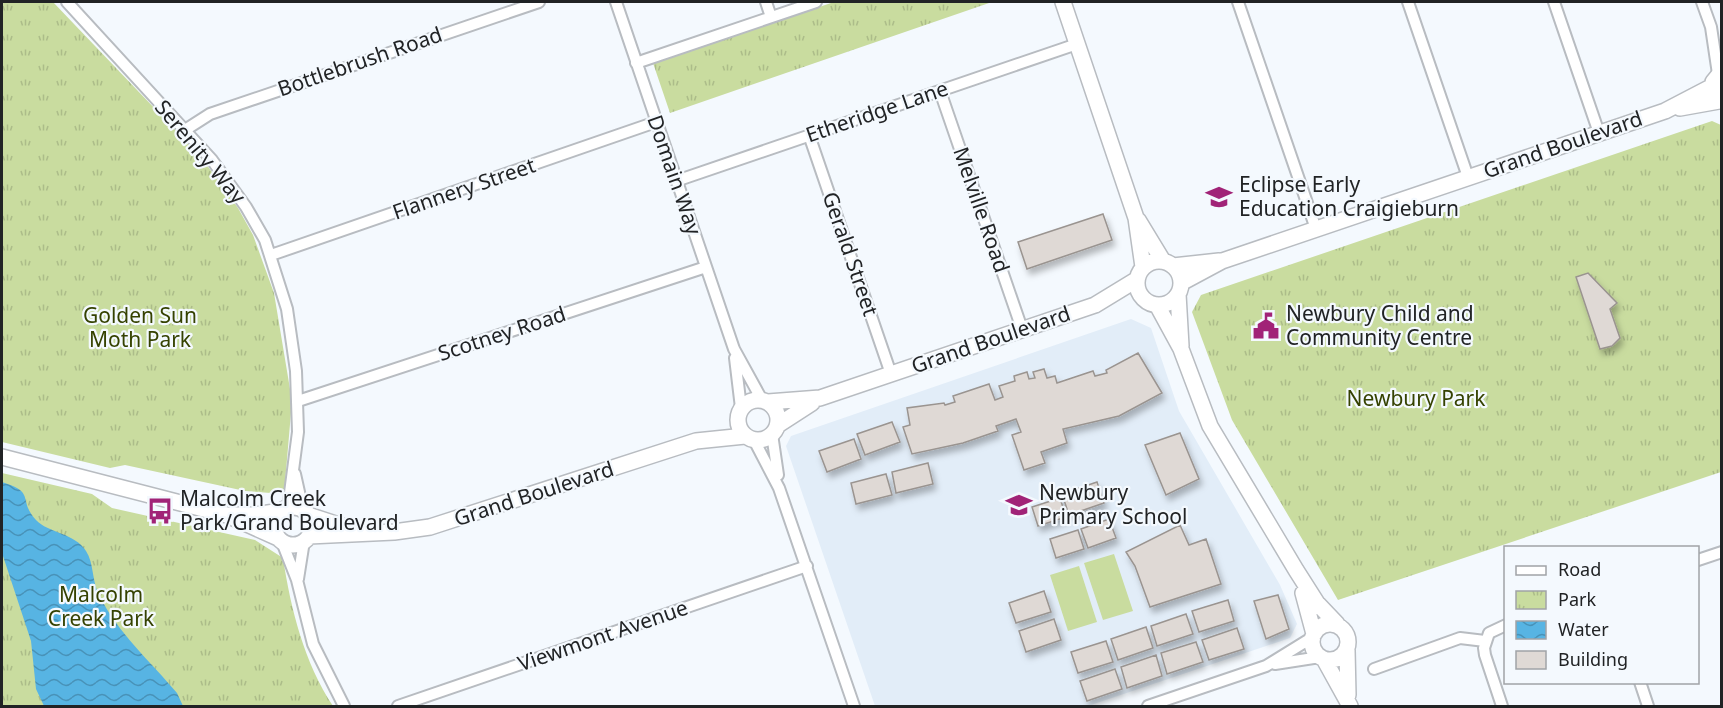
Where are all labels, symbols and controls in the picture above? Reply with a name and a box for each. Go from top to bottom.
street label: Bottlebrush Road [274,20,446,102]
street label: Etheridge Lane [802,74,952,149]
street label: Serenity Way [149,94,253,209]
street label: Grand Boulevard [1479,104,1646,184]
street label: Domain Way [641,111,709,239]
street label: Melville Road [947,143,1017,276]
street label: Flannery Street [388,150,539,226]
place label: Eclipse Early Education Craigieburn [1239,170,1459,222]
school or university icon: Eclipse Early Education Craigieburn [1204,182,1234,212]
street label: Gerald Street [817,188,885,320]
street label: Scotney Road [434,299,569,367]
street label: Grand Boulevard [907,299,1074,379]
place label: Newbury Child and Community Centre [1286,299,1474,351]
park label: Golden Sun Moth Park [83,301,197,353]
public building icon: Newbury Child and Community Centre [1251,311,1281,341]
park label: Newbury Park [1347,384,1486,412]
street label: Grand Boulevard [450,454,617,532]
place label: Newbury Primary School [1039,478,1187,530]
place label: Malcolm Creek Park/Grand Boulevard [180,484,399,536]
school or university icon: Newbury Primary School [1004,490,1034,520]
bus stop icon: Malcolm Creek Park/Grand Boulevard [145,496,175,526]
legend [1504,546,1699,684]
text: Road [1558,557,1601,581]
park label: Malcolm Creek Park [48,580,155,632]
text: Park [1558,587,1596,611]
street label: Viewmont Avenue [514,593,691,677]
text: Water [1558,617,1609,641]
text: Building [1558,647,1628,671]

